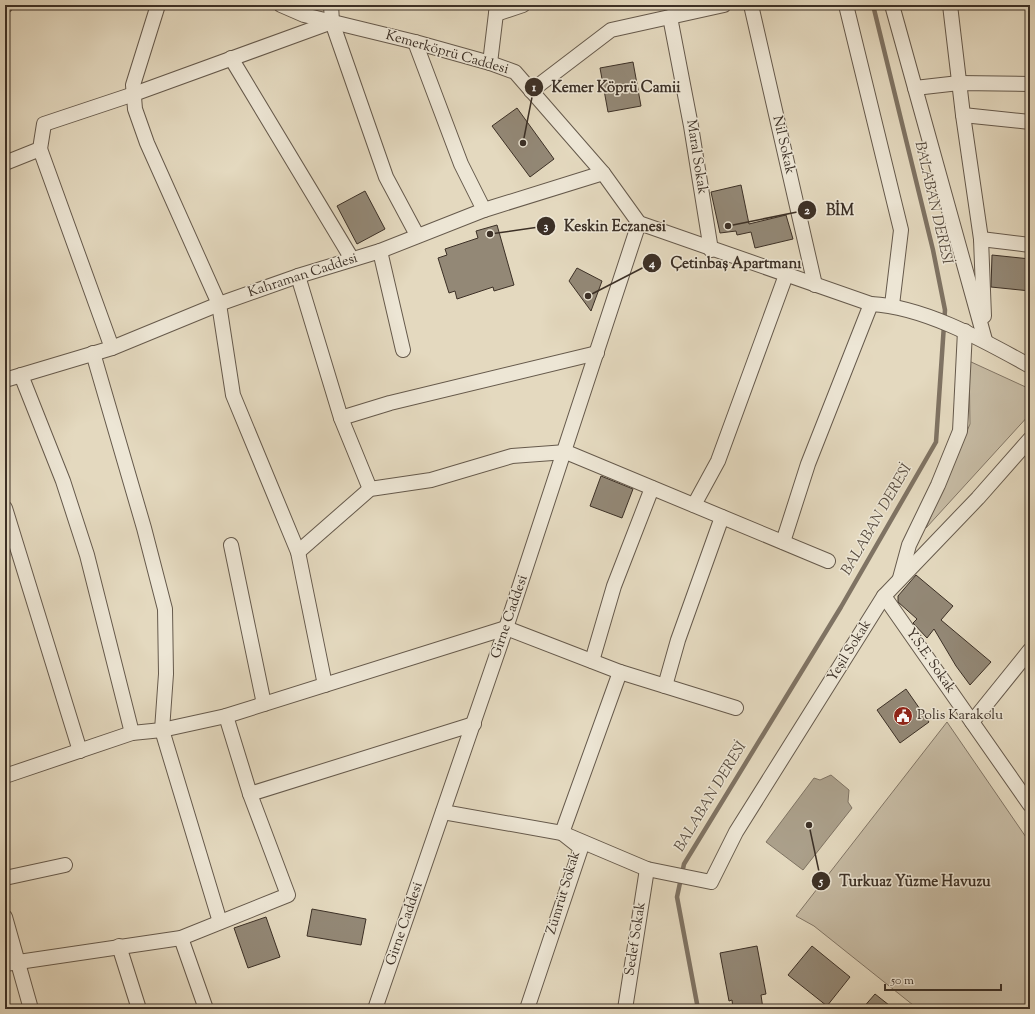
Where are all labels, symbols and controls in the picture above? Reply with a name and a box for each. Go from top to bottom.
street label: Kemerköprü Caddesi [383,26,511,80]
callout: Kemer Köprü Camii [524,73,689,100]
text: Kemer Köprü Camii [551,78,681,99]
text: 1 [531,79,537,97]
street label: Nil Sokak [767,114,800,177]
street label: Maral Sokak [680,118,712,196]
water label: BALABAN DERESİ [909,139,958,267]
callout: BİM [797,196,862,223]
text: BİM [826,199,854,222]
text: 2 [804,202,810,220]
callout: Keskin Eczanesi [536,213,673,240]
text: Keskin Eczanesi [564,217,667,238]
text: 3 [544,218,549,236]
street label: Kahraman Caddesi [245,249,361,303]
callout: Çetinbaş Apartmanı [642,249,809,276]
text: Çetinbaş Apartmanı [670,254,802,275]
text: 4 [648,255,655,273]
water label: BALABAN DERESİ [836,460,918,580]
street label: Girne Caddesi [486,573,534,661]
street label: Yeşil Sokak [823,616,877,686]
street label: Y.S.E. Sokak [900,624,960,698]
public building icon: Polis Karakolu [892,705,914,727]
place label: Polis Karakolu [917,706,1003,726]
water label: BALABAN DERESİ [669,737,752,856]
street label: Zümrüt Sokak [542,849,586,937]
callout: Turkuaz Yüzme Havuzu [811,867,999,894]
text: Turkuaz Yüzme Havuzu [839,872,991,893]
text: 5 [818,873,824,891]
street label: Girne Caddesi [381,880,429,968]
street label: Sedef Sokak [620,900,652,977]
scale bar [885,966,1001,992]
text: 50 m [890,972,914,990]

